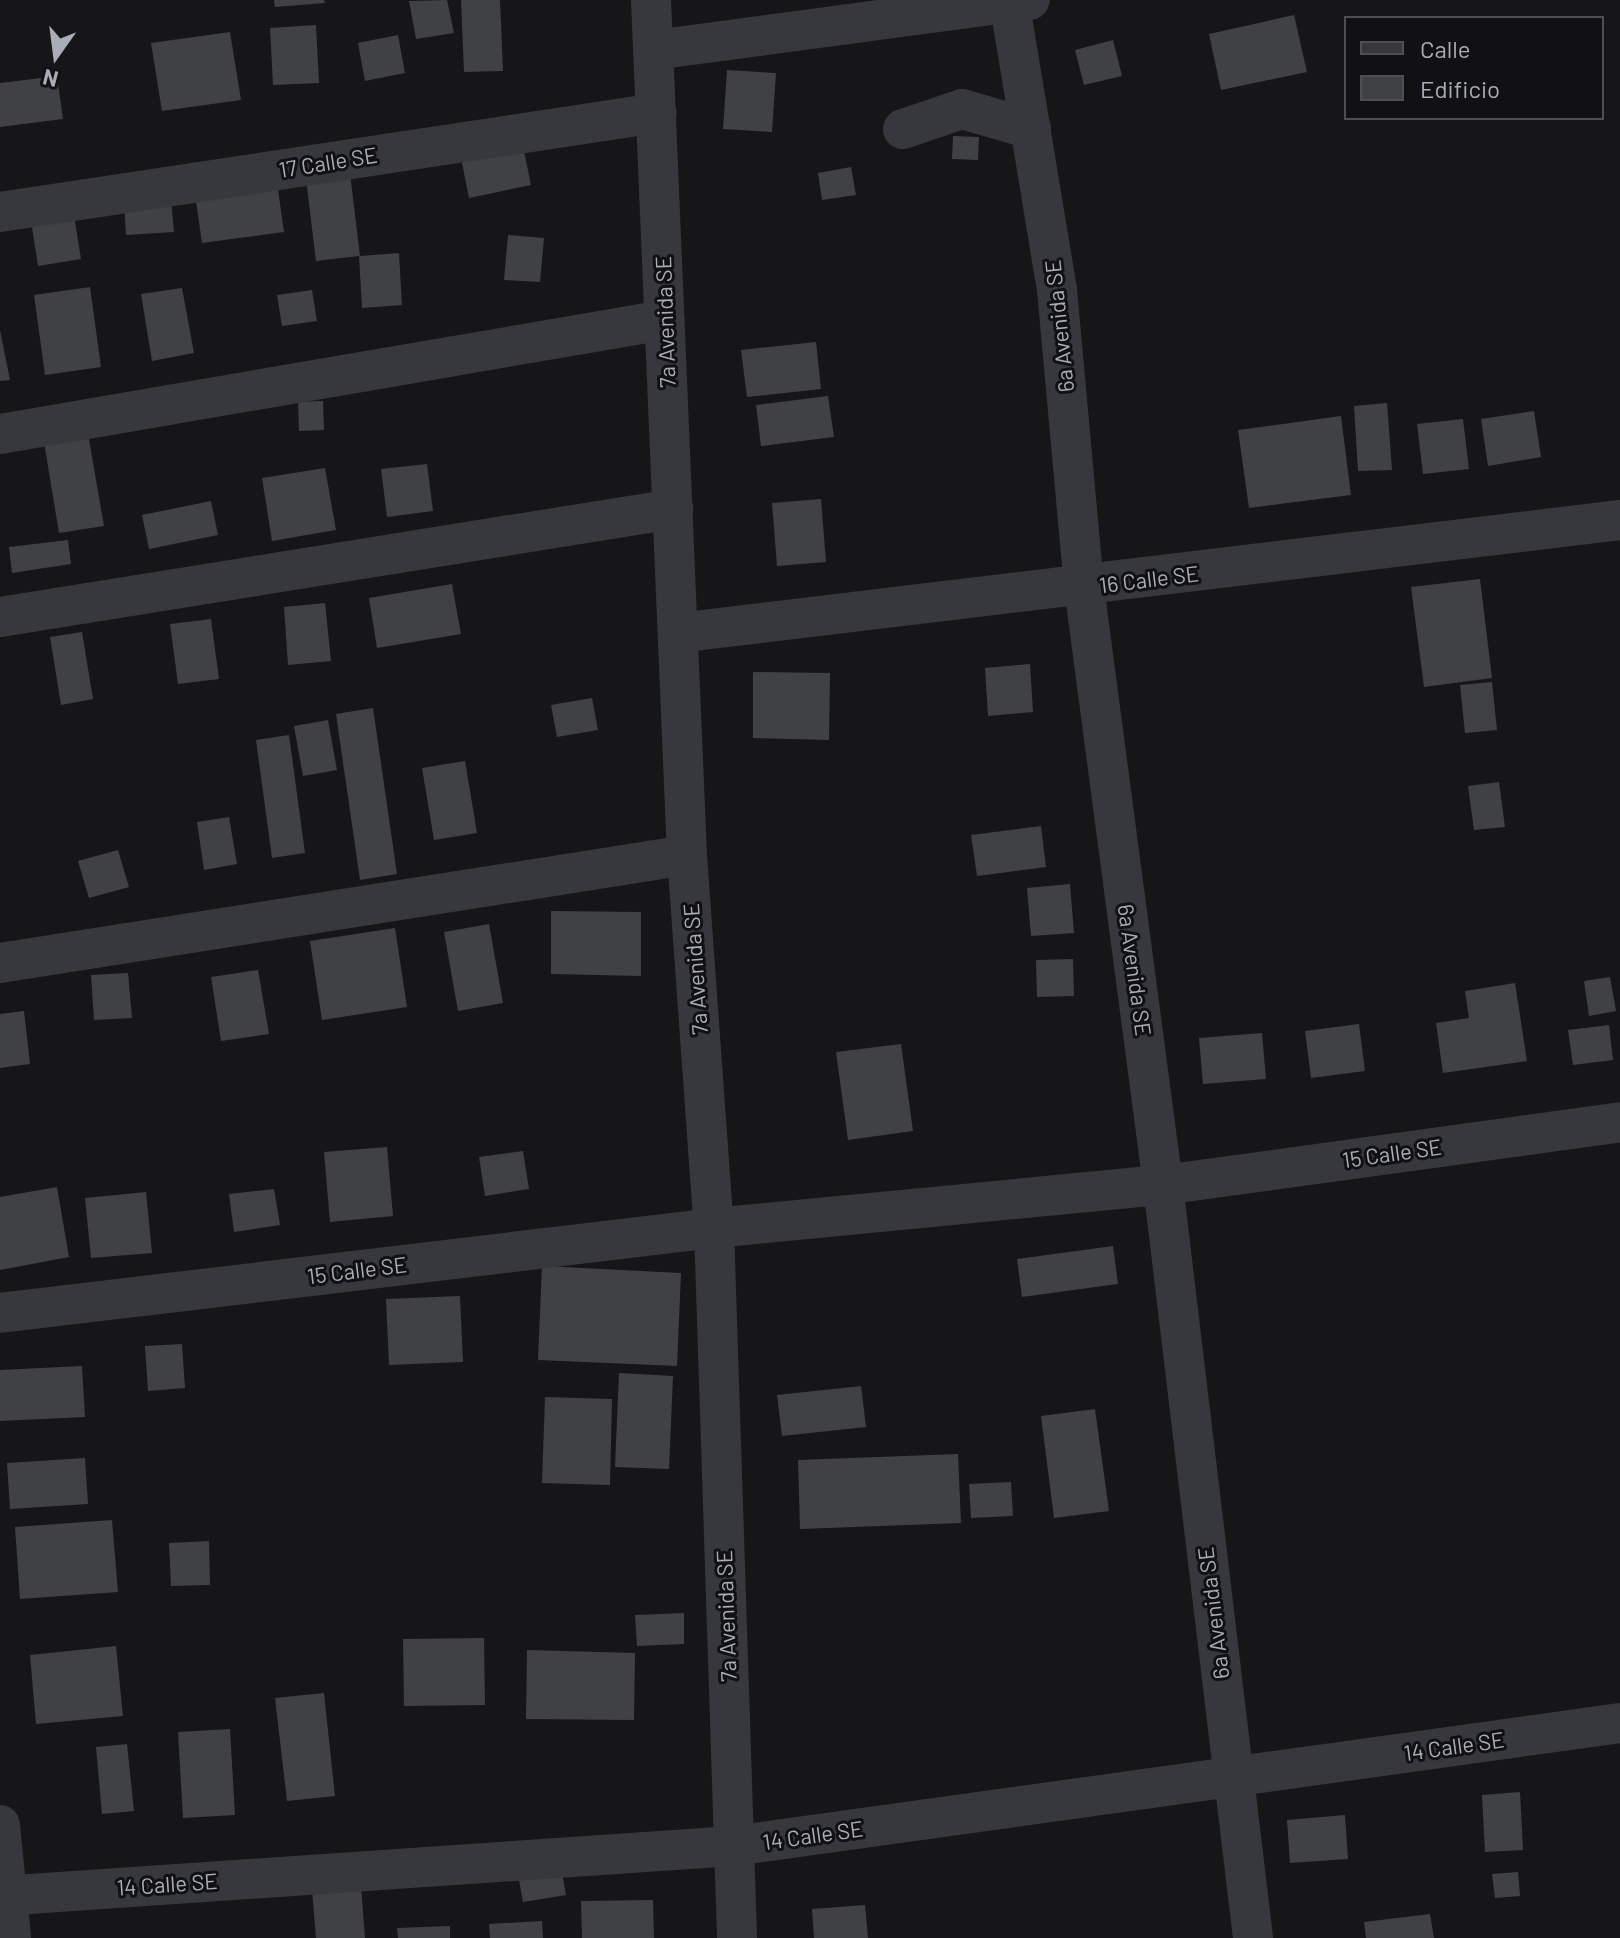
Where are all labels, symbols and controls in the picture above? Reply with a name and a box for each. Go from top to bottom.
north arrow [16,16,96,96]
legend [1344,16,1604,120]
text: Calle [1420,34,1471,63]
text: N [40,65,60,94]
text: Edificio [1420,74,1500,103]
street label: 17 Calle SE [277,141,379,183]
street label: 7a Avenida SE [650,256,680,388]
street label: 6a Avenida SE [1039,259,1079,393]
street label: 16 Calle SE [1098,560,1200,598]
street label: 7a Avenida SE [677,902,713,1036]
street label: 6a Avenida SE [1113,902,1157,1038]
street label: 15 Calle SE [1341,1133,1443,1173]
street label: 15 Calle SE [306,1251,408,1289]
street label: 6a Avenida SE [1192,1545,1234,1681]
street label: 7a Avenida SE [711,1550,741,1682]
street label: 14 Calle SE [1402,1726,1506,1766]
street label: 14 Calle SE [761,1815,865,1855]
street label: 14 Calle SE [116,1867,218,1901]

